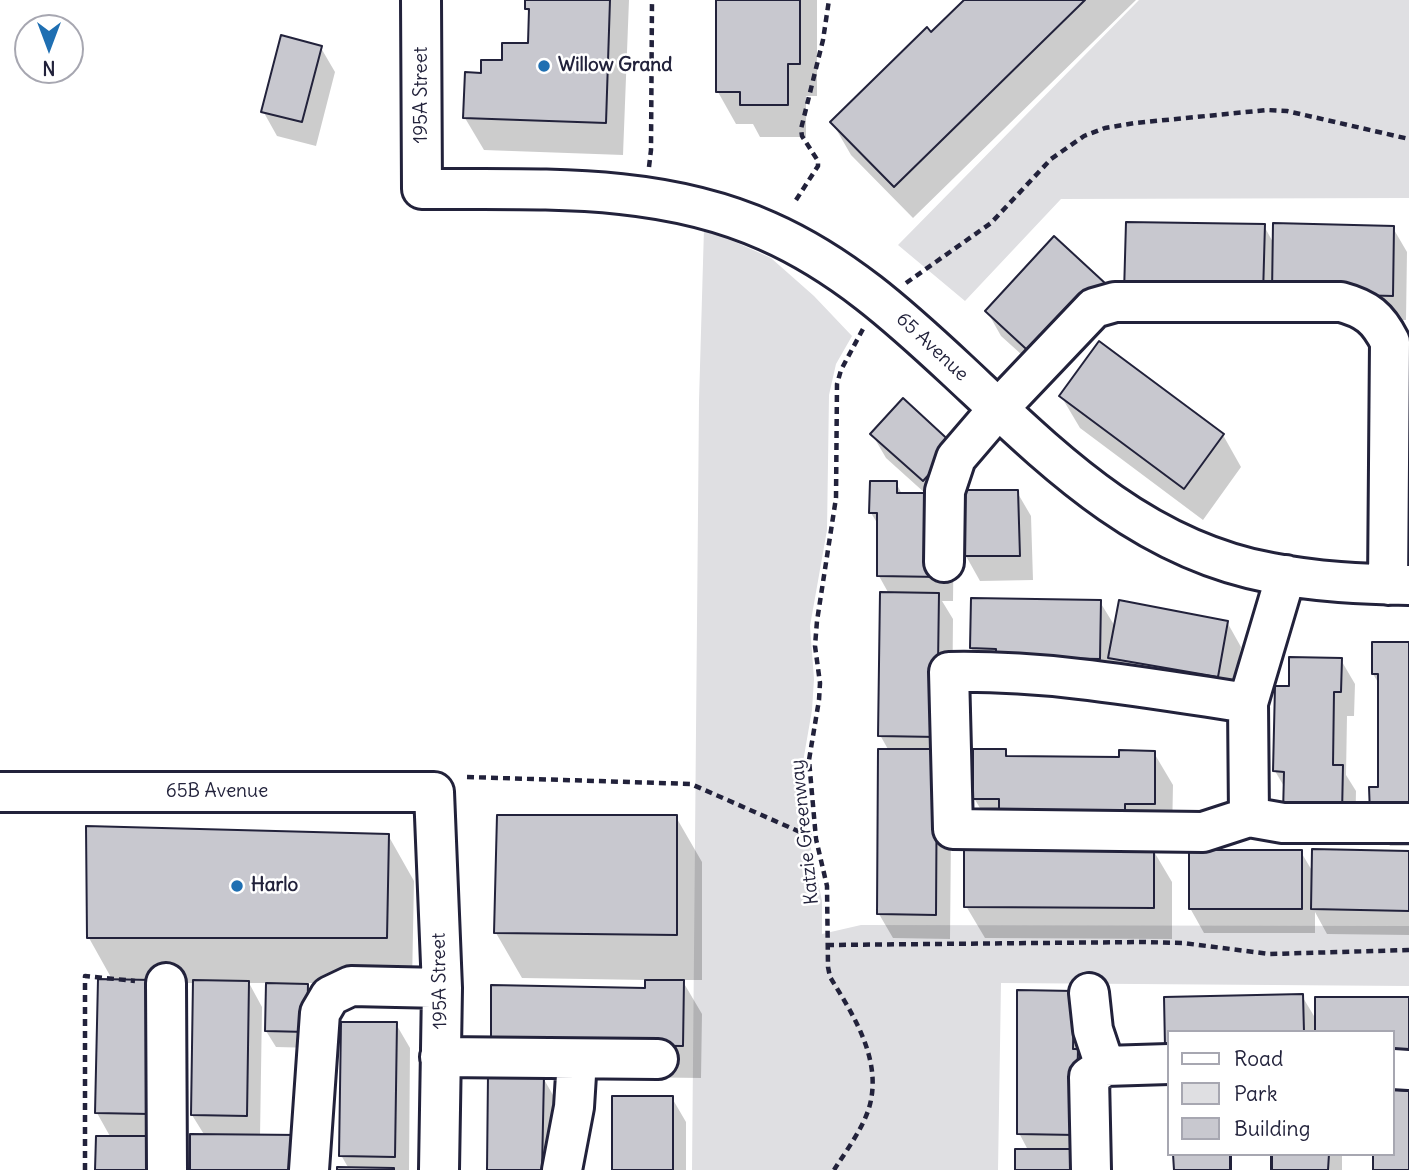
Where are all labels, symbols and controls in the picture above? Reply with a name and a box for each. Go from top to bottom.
north arrow [14,14,84,84]
street label: 195A Street [411,47,433,143]
place label: Willow Grand [558,55,672,77]
text: N [42,56,56,80]
marker: Willow Grand [536,58,552,74]
street label: 65 Avenue [891,308,973,386]
street label: Katzie Greenway [786,758,824,906]
street label: 65B Avenue [166,781,268,803]
place label: Harlo [251,875,298,897]
marker: Harlo [229,878,245,894]
street label: 195A Street [428,932,452,1030]
legend [1168,1030,1395,1156]
text: Road [1234,1045,1283,1072]
text: Park [1234,1080,1277,1107]
text: Building [1234,1115,1310,1142]

